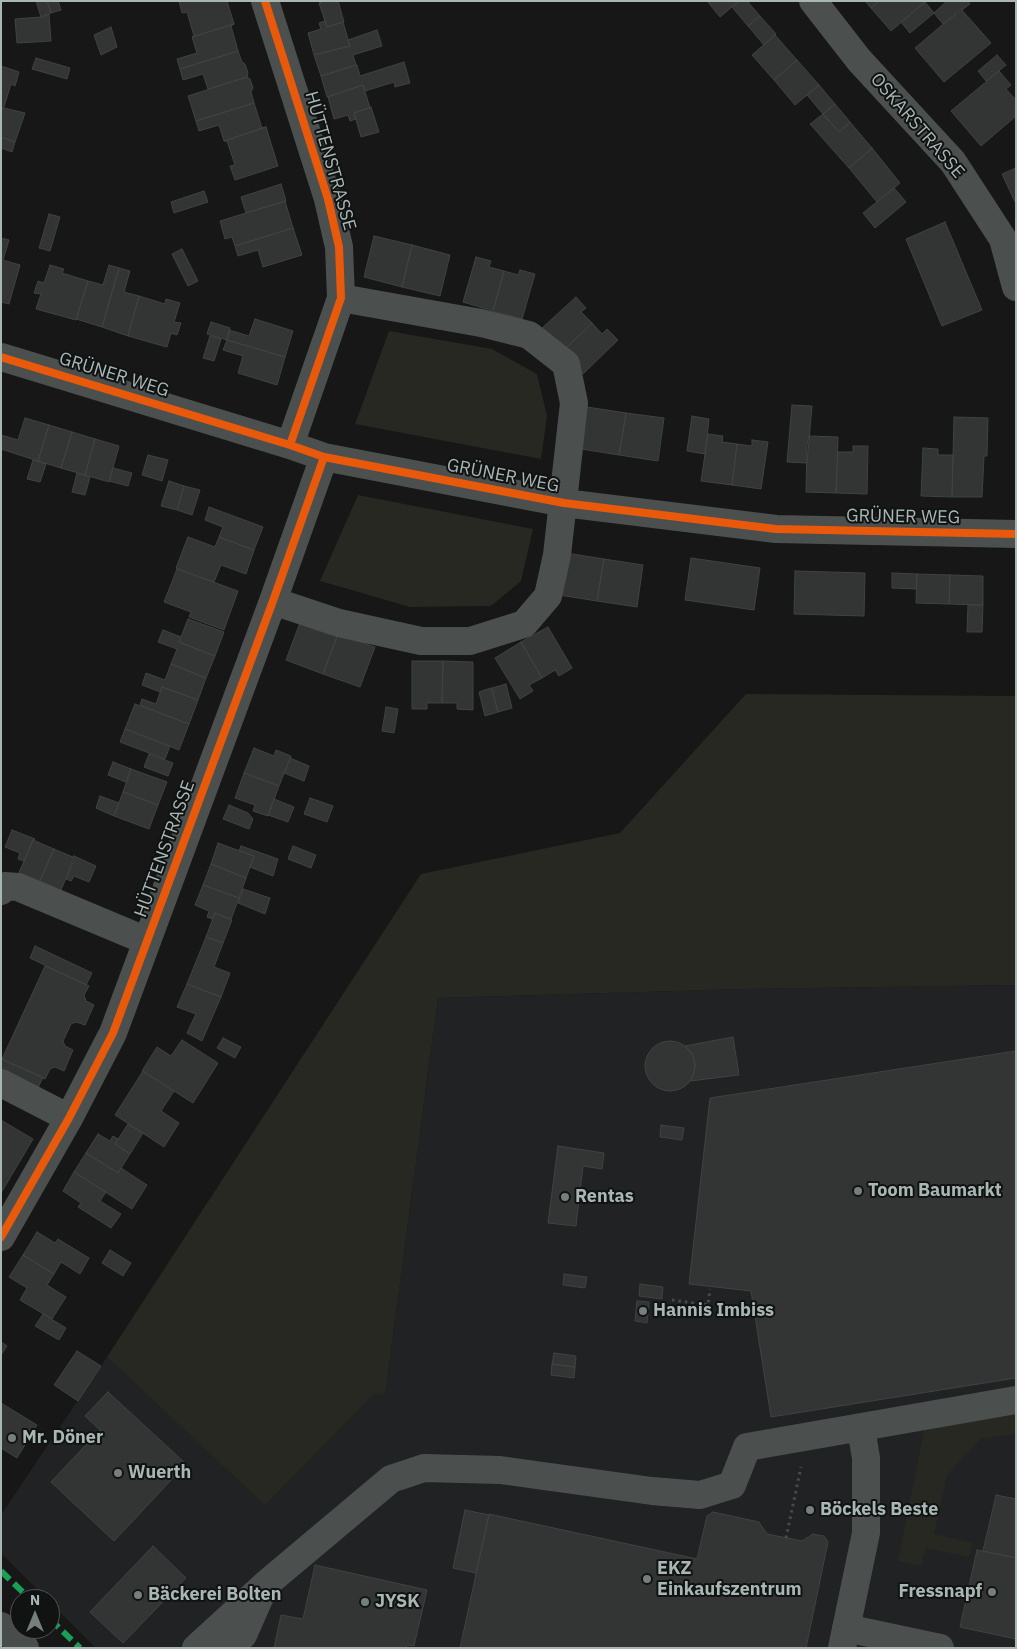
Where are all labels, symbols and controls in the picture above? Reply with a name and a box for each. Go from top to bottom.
street label: OSKARSTRASSE [865,69,969,183]
street label: HÜTTENSTRASSE [300,89,360,233]
street label: GRÜNER WEG [56,348,172,402]
street label: GRÜNER WEG [445,455,561,497]
street label: GRÜNER WEG [846,505,960,529]
street label: HÜTTENSTRASSE [130,778,200,920]
place label: Toom Baumarkt [868,1180,1002,1202]
marker: Toom Baumarkt [852,1185,864,1197]
place label: Rentas [575,1186,634,1208]
marker: Rentas [559,1191,571,1203]
place label: Hannis Imbiss [653,1300,774,1322]
marker: Hannis Imbiss [637,1305,649,1317]
place label: Mr. Döner [22,1427,103,1449]
marker: Mr. Döner [6,1432,18,1444]
place label: Wuerth [128,1462,191,1484]
marker: Wuerth [112,1467,124,1479]
place label: Böckels Beste [820,1499,938,1521]
marker: Böckels Beste [804,1504,816,1516]
place label: EKZ Einkaufszentrum [657,1558,801,1600]
marker: EKZ Einkaufszentrum [641,1573,653,1585]
place label: Fressnapf [898,1581,982,1603]
place label: Bäckerei Bolten [148,1584,281,1606]
marker: Fressnapf [986,1586,998,1598]
north arrow [10,1589,60,1639]
marker: Bäckerei Bolten [132,1589,144,1601]
text: N [30,1591,40,1609]
place label: JYSK [375,1591,420,1613]
marker: JYSK [359,1596,371,1608]

